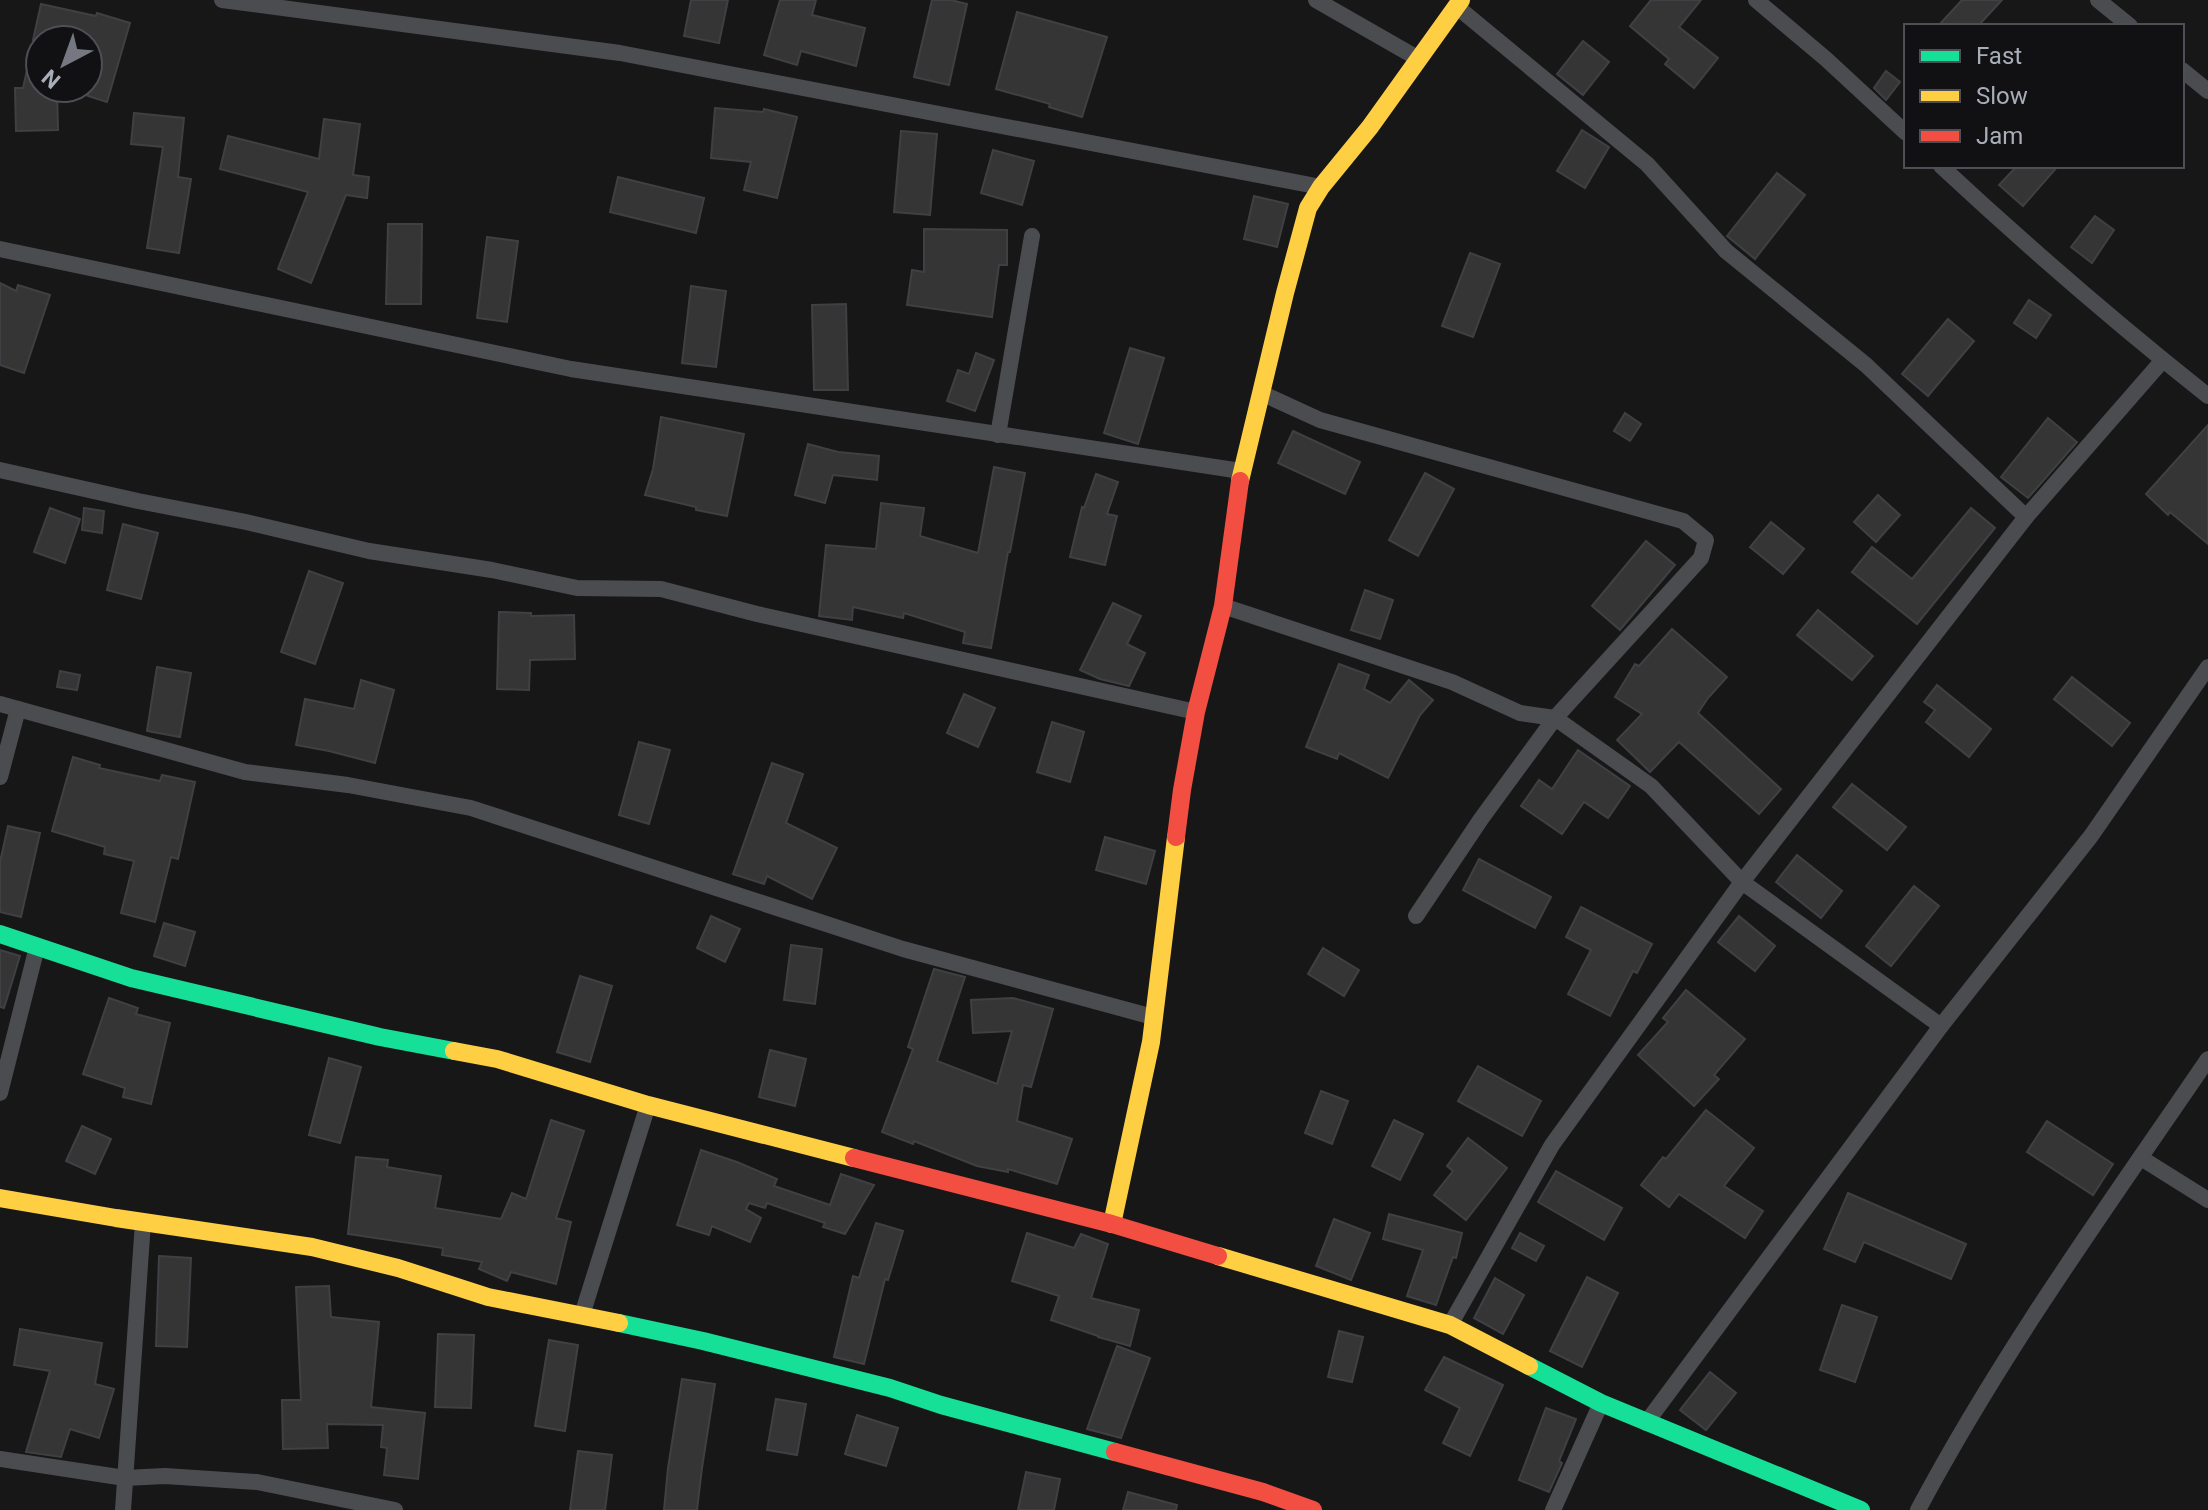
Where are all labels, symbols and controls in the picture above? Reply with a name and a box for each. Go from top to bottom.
north arrow [24,24,104,104]
legend [1904,24,2184,168]
text: Fast [1976,42,2022,70]
text: N [37,64,65,93]
text: Slow [1976,82,2028,110]
text: Jam [1976,122,2023,150]

